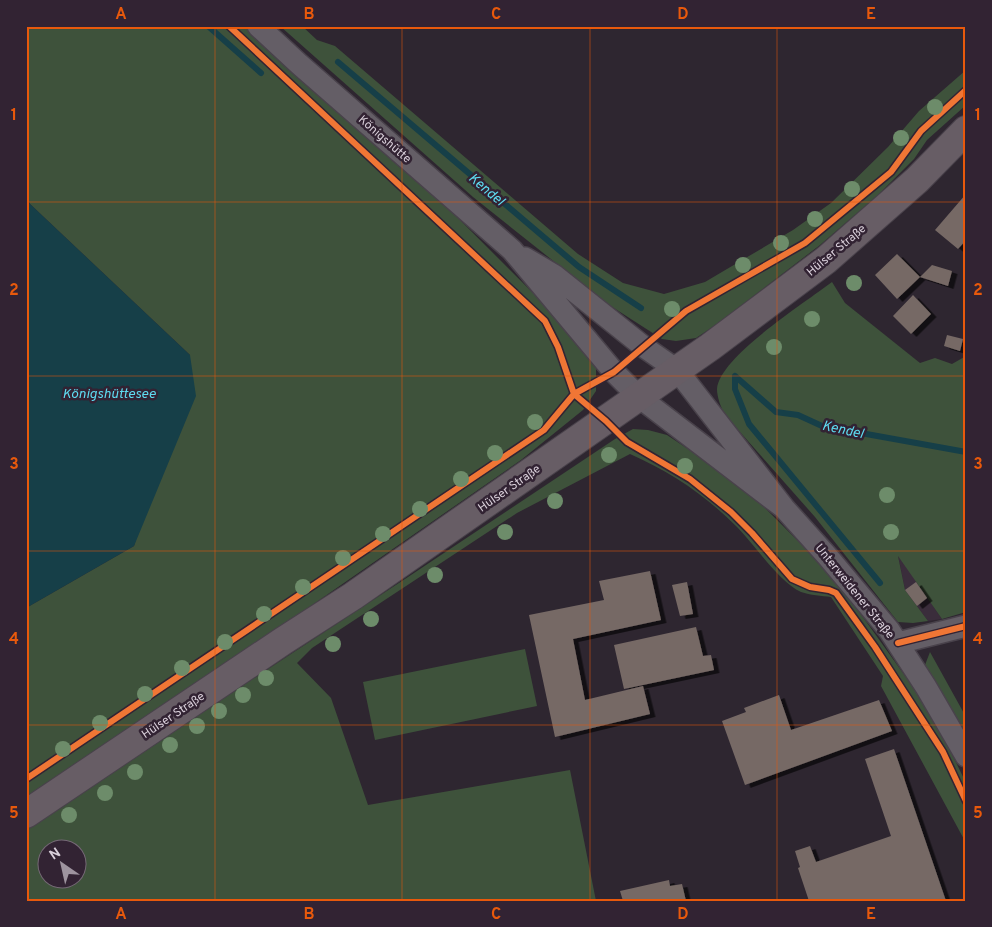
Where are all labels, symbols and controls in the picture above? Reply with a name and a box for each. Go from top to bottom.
text: A [115,5,127,25]
text: B [303,5,315,25]
text: C [491,5,501,25]
text: D [677,5,689,25]
text: E [866,5,876,25]
text: 1 [11,106,17,126]
text: 1 [975,106,981,126]
street label: Königshütte [354,112,414,167]
water label: Kendel [465,170,509,211]
street label: Hülser Straße [804,221,870,280]
text: 2 [9,281,19,301]
text: 2 [973,281,983,301]
water label: Königshüttesee [62,386,156,403]
water label: Kendel [820,418,866,443]
text: 3 [9,455,19,475]
text: 3 [973,455,983,475]
street label: Hülser Straße [475,461,544,516]
street label: Unterweidener Straße [811,541,897,642]
text: 4 [9,630,19,650]
text: 4 [973,630,983,650]
street label: Hülser Straße [139,689,208,743]
text: 5 [9,804,19,824]
text: 5 [973,804,983,824]
north arrow [38,840,88,890]
text: N [47,845,64,864]
text: A [115,905,127,925]
text: B [303,905,315,925]
text: C [491,905,501,925]
text: D [677,905,689,925]
text: E [866,905,876,925]

